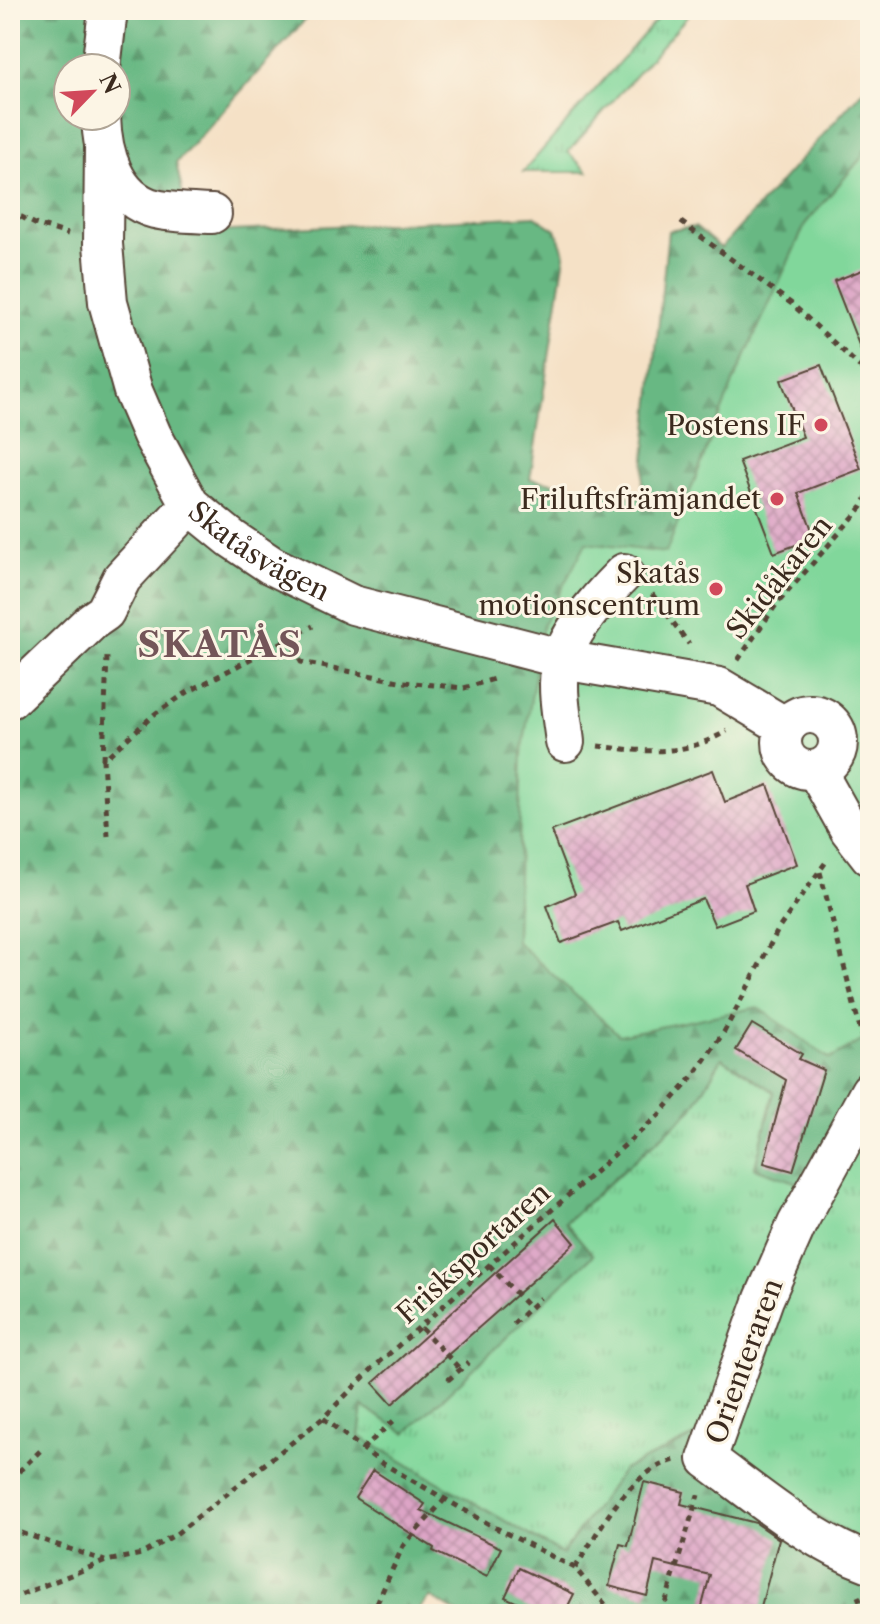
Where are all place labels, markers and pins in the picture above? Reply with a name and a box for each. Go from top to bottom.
place label: Postens IF [667,408,805,442]
marker: Postens IF [812,416,830,434]
place label: Friluftsfrämjandet [520,482,761,516]
marker: Friluftsfrämjandet [768,490,786,508]
place label: Skatås motionscentrum [479,556,700,622]
marker: Skatås motionscentrum [707,580,725,598]

